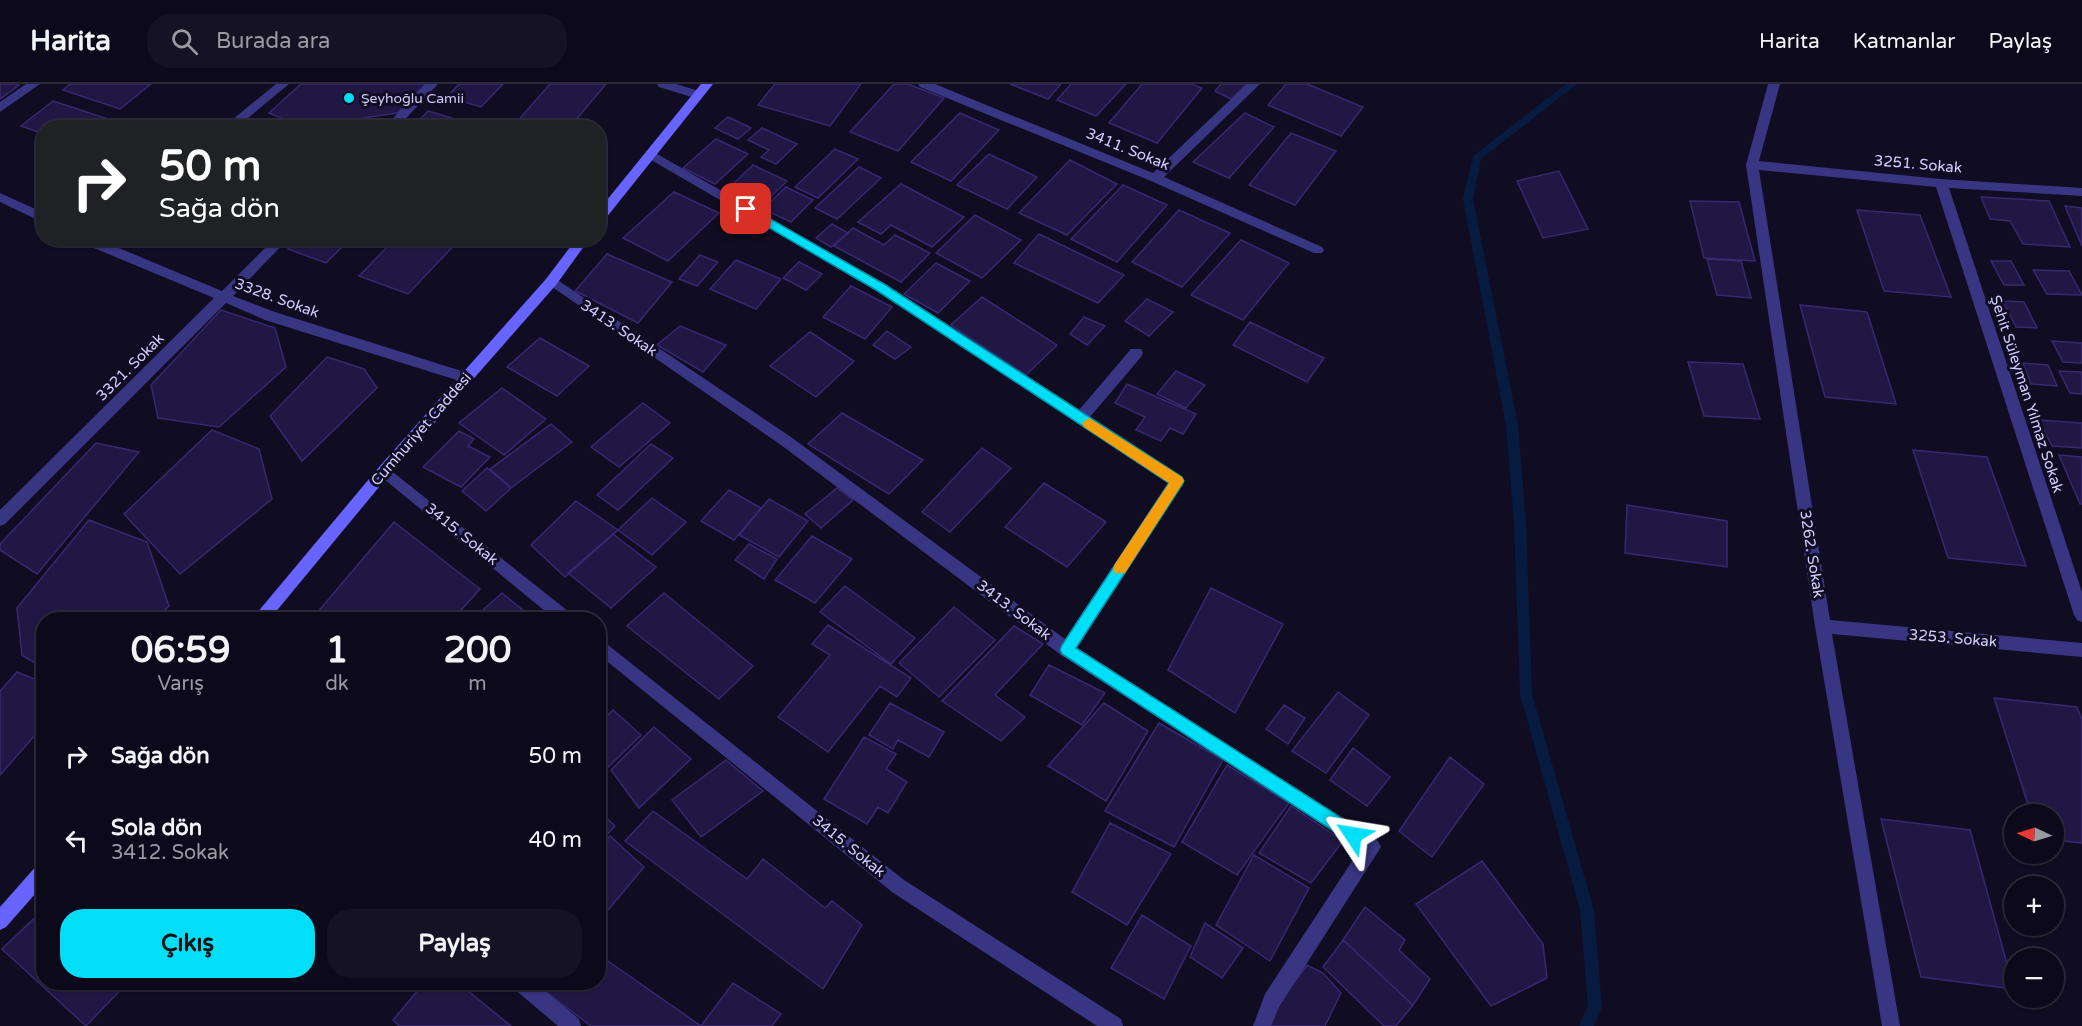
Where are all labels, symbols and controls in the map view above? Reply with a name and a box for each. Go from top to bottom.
search box [147,14,567,68]
text: Harita [30,24,111,58]
icon: search [168,25,201,58]
text: Burada ara [216,28,330,54]
text: Harita [1759,29,1820,54]
text: Katmanlar [1853,29,1955,54]
text: Paylaş [1988,29,2052,54]
place label: Şeyhoğlu Camii [361,90,464,107]
marker: Şeyhoğlu Camii [342,91,356,105]
street label: 3411. Sokak [1084,124,1172,174]
text: 50 m [159,141,261,192]
icon: right [60,144,138,222]
street label: 3251. Sokak [1873,151,1963,177]
pin [720,183,771,234]
text: Sağa dön [159,192,280,225]
icon: arrive [729,192,762,225]
street label: 3328. Sokak [232,274,322,322]
street label: Şehit Süleyman Yılmaz Sokak [1987,293,2067,495]
street label: 3413. Sokak [577,296,661,360]
street label: 3321. Sokak [92,329,168,405]
street label: Cumhuriyet Caddesi [367,369,475,489]
street label: 3415. Sokak [422,499,502,569]
street label: 3262. Sokak [1796,509,1828,599]
street label: 3413. Sokak [973,576,1055,644]
street label: 3253. Sokak [1908,625,1998,651]
text: 06:59 [131,629,231,672]
text: 1 [326,629,348,672]
text: 200 [443,629,511,672]
text: Varış [157,672,204,696]
text: dk [325,672,349,696]
text: m [468,672,487,696]
icon: right [60,740,93,773]
text: Sağa dön [111,743,210,769]
text: 50 m [528,743,582,769]
position arrow [1321,803,1385,867]
north arrow [2004,804,2064,864]
map controls [2004,804,2064,1008]
street label: 3415. Sokak [809,811,889,881]
text: Sola dön [111,815,202,841]
icon: left [60,824,93,857]
text: 40 m [528,827,582,853]
text: 3412. Sokak [111,841,229,865]
button: + [2004,876,2064,936]
button: Çıkış [60,909,315,978]
button: Paylaş [327,909,582,978]
button: − [2004,948,2064,1008]

